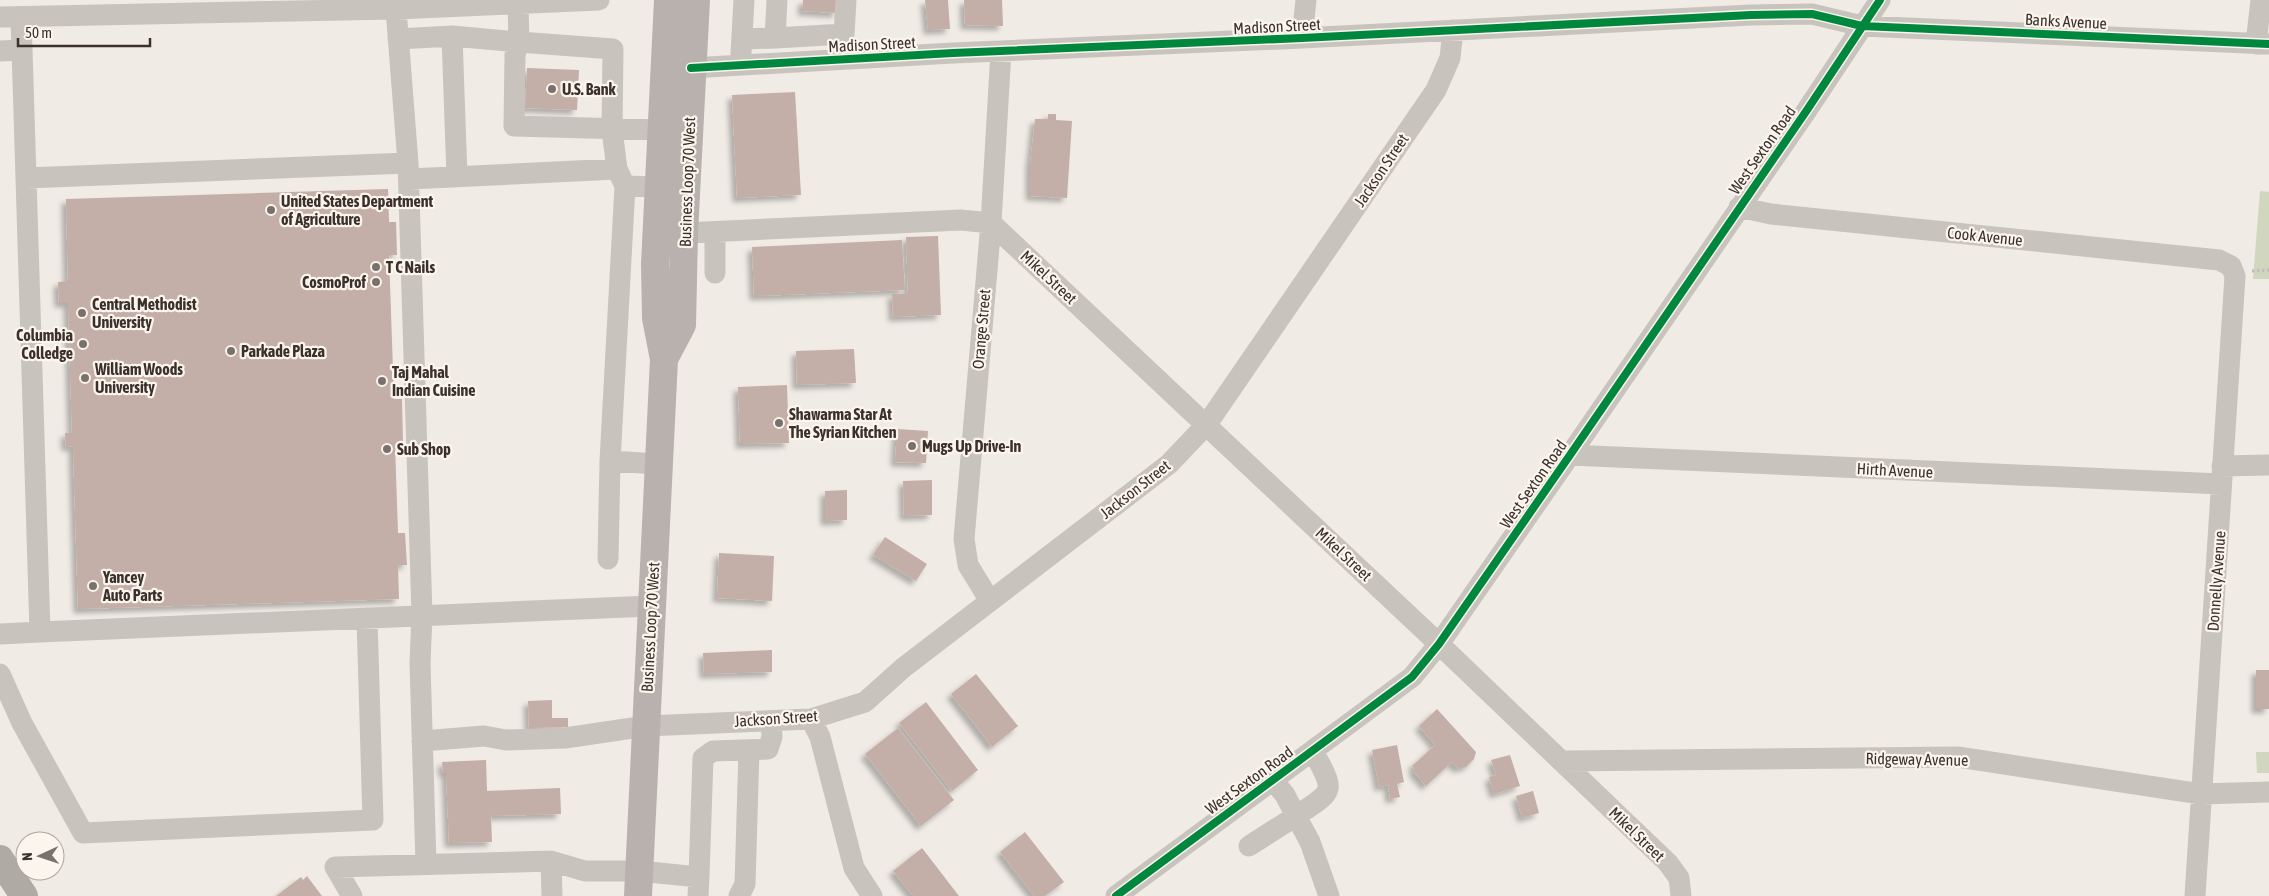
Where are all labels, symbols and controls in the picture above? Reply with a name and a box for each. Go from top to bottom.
street label: Banks Avenue [2025,10,2107,32]
scale bar [18,15,150,47]
street label: Madison Street [1233,15,1322,37]
text: 50 m [25,24,52,41]
street label: Madison Street [828,33,917,55]
place label: U.S. Bank [562,80,617,98]
marker: U.S. Bank [546,83,558,95]
street label: West Sexton Road [1725,102,1799,198]
street label: Business Loop 70 West [676,116,699,247]
street label: Jackson Street [1350,130,1412,210]
place label: United States Department of Agriculture [281,192,434,228]
marker: United States Department of Agriculture [265,204,277,216]
street label: Cook Avenue [1946,223,2024,249]
street label: Mikel Street [1017,247,1081,308]
place label: T C Nails [386,258,435,276]
marker: T C Nails [370,261,382,273]
place label: CosmoProf [302,273,367,291]
marker: CosmoProf [370,276,382,288]
street label: Orange Street [969,288,994,370]
place label: Central Methodist University [92,295,197,331]
marker: Central Methodist University [76,307,88,319]
place label: Columbia Colledge [16,326,73,362]
marker: Columbia Colledge [77,338,89,350]
place label: Parkade Plaza [241,342,325,360]
marker: Parkade Plaza [225,345,237,357]
place label: William Woods University [94,360,183,396]
place label: Taj Mahal Indian Cuisine [392,363,475,399]
marker: William Woods University [79,372,91,384]
marker: Taj Mahal Indian Cuisine [376,375,388,387]
place label: Shawarma Star At The Syrian Kitchen [789,405,897,441]
marker: Shawarma Star At The Syrian Kitchen [773,417,785,429]
street label: West Sexton Road [1496,436,1570,532]
place label: Mugs Up Drive-In [922,437,1022,455]
place label: Sub Shop [397,440,451,458]
marker: Mugs Up Drive-In [906,440,918,452]
marker: Sub Shop [381,443,393,455]
street label: Jackson Street [1096,456,1174,522]
street label: Hirth Avenue [1856,459,1934,481]
street label: Mikel Street [1312,524,1376,585]
street label: Donnelly Avenue [2204,530,2229,632]
street label: Business Loop 70 West [638,561,663,692]
place label: Yancey Auto Parts [102,568,163,604]
marker: Yancey Auto Parts [87,580,99,592]
street label: Jackson Street [734,706,819,730]
street label: West Sexton Road [1202,742,1296,818]
street label: Ridgeway Avenue [1865,749,1969,770]
street label: Mikel Street [1606,803,1669,865]
north arrow [15,831,65,881]
text: N [19,852,35,861]

